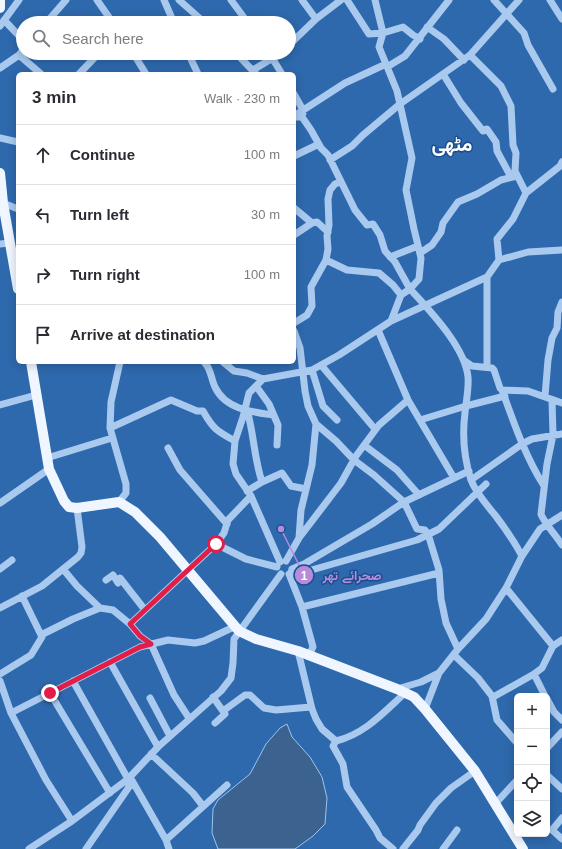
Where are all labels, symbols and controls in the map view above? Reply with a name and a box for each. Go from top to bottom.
search box [16,16,296,60]
icon: search [30,27,52,49]
text: Search here [62,30,144,47]
text: 3 min [32,88,76,107]
text: Walk · 230 m [204,91,280,106]
district label: مٹھی [432,133,473,157]
icon: ahead [32,144,54,166]
text: Continue [70,146,135,163]
text: 100 m [244,147,280,162]
icon: left [32,204,54,226]
text: Turn left [70,206,129,223]
text: 30 m [251,207,280,222]
icon: right [32,264,54,286]
text: Turn right [70,266,140,283]
text: 100 m [244,267,280,282]
icon: arrive [32,324,54,346]
text: Arrive at destination [70,326,215,343]
route start [207,535,225,553]
callout: صحرائے تھر [294,563,389,588]
text: صحرائے تھر [321,568,382,584]
text: 1 [301,569,308,583]
route end [41,684,59,702]
map controls [514,693,550,837]
button: + [514,693,550,729]
button: − [514,729,550,765]
button: locate [514,765,550,801]
button: layers [514,801,550,837]

